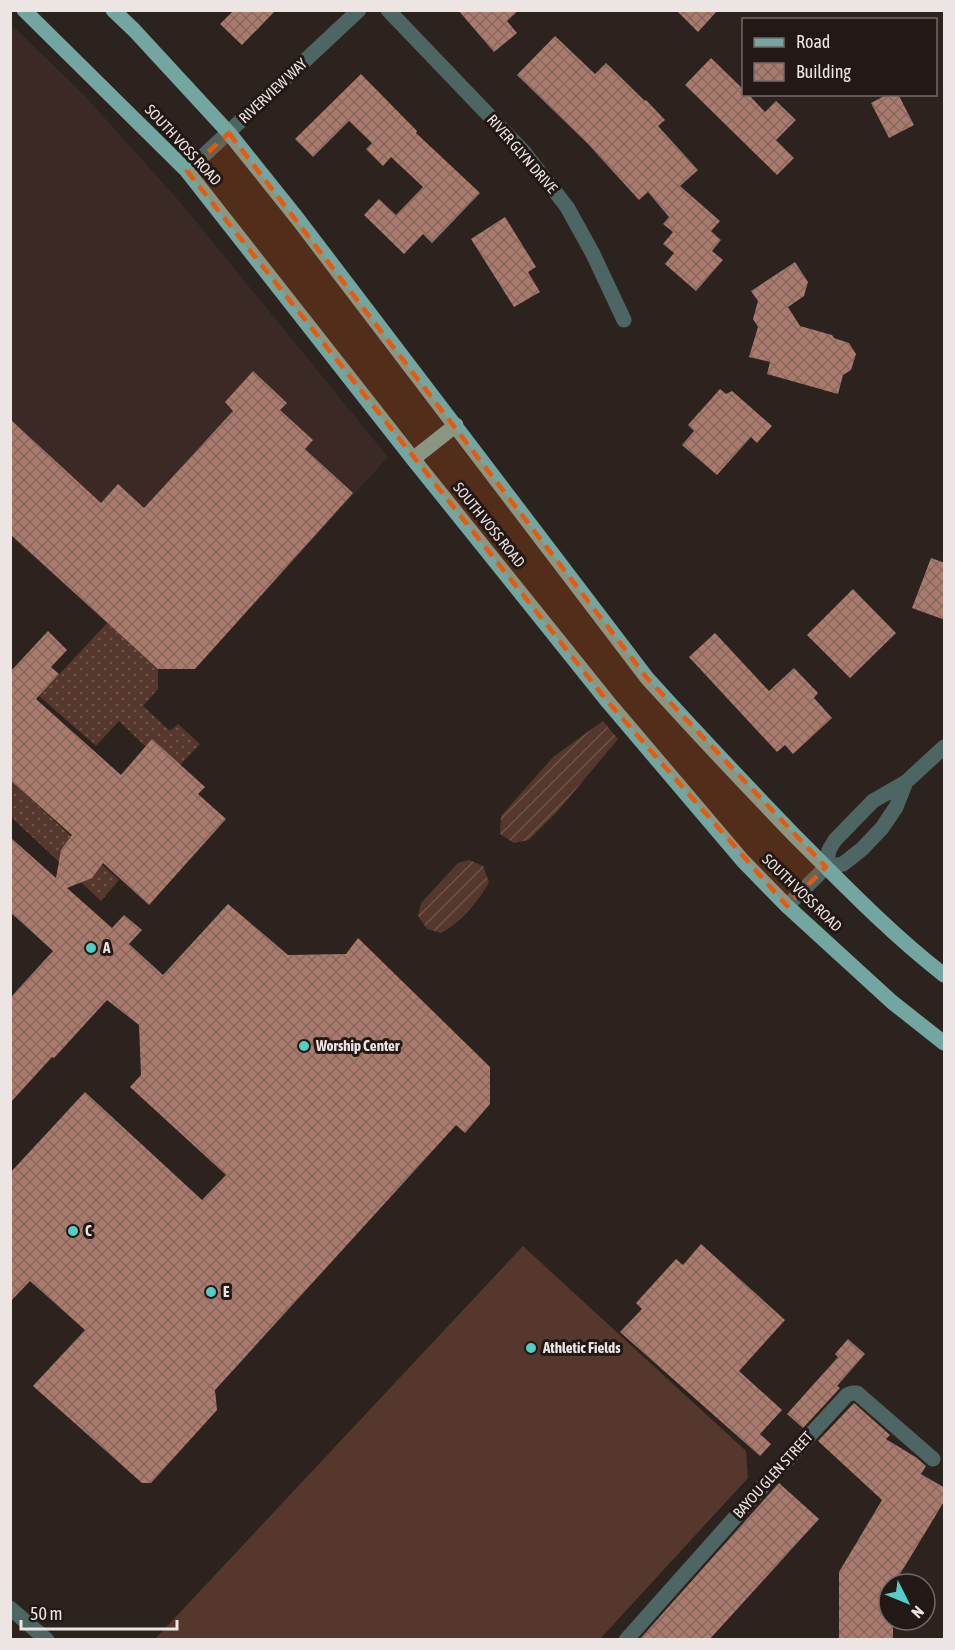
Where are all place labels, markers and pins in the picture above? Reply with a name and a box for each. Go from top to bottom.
place label: A [102,939,111,956]
marker: A [84,941,98,955]
place label: Worship Center [315,1037,400,1054]
marker: Worship Center [297,1039,311,1053]
place label: C [85,1222,92,1239]
marker: C [66,1224,80,1238]
place label: E [223,1283,230,1300]
marker: E [204,1285,218,1299]
place label: Athletic Fields [542,1339,621,1356]
marker: Athletic Fields [524,1341,538,1355]

